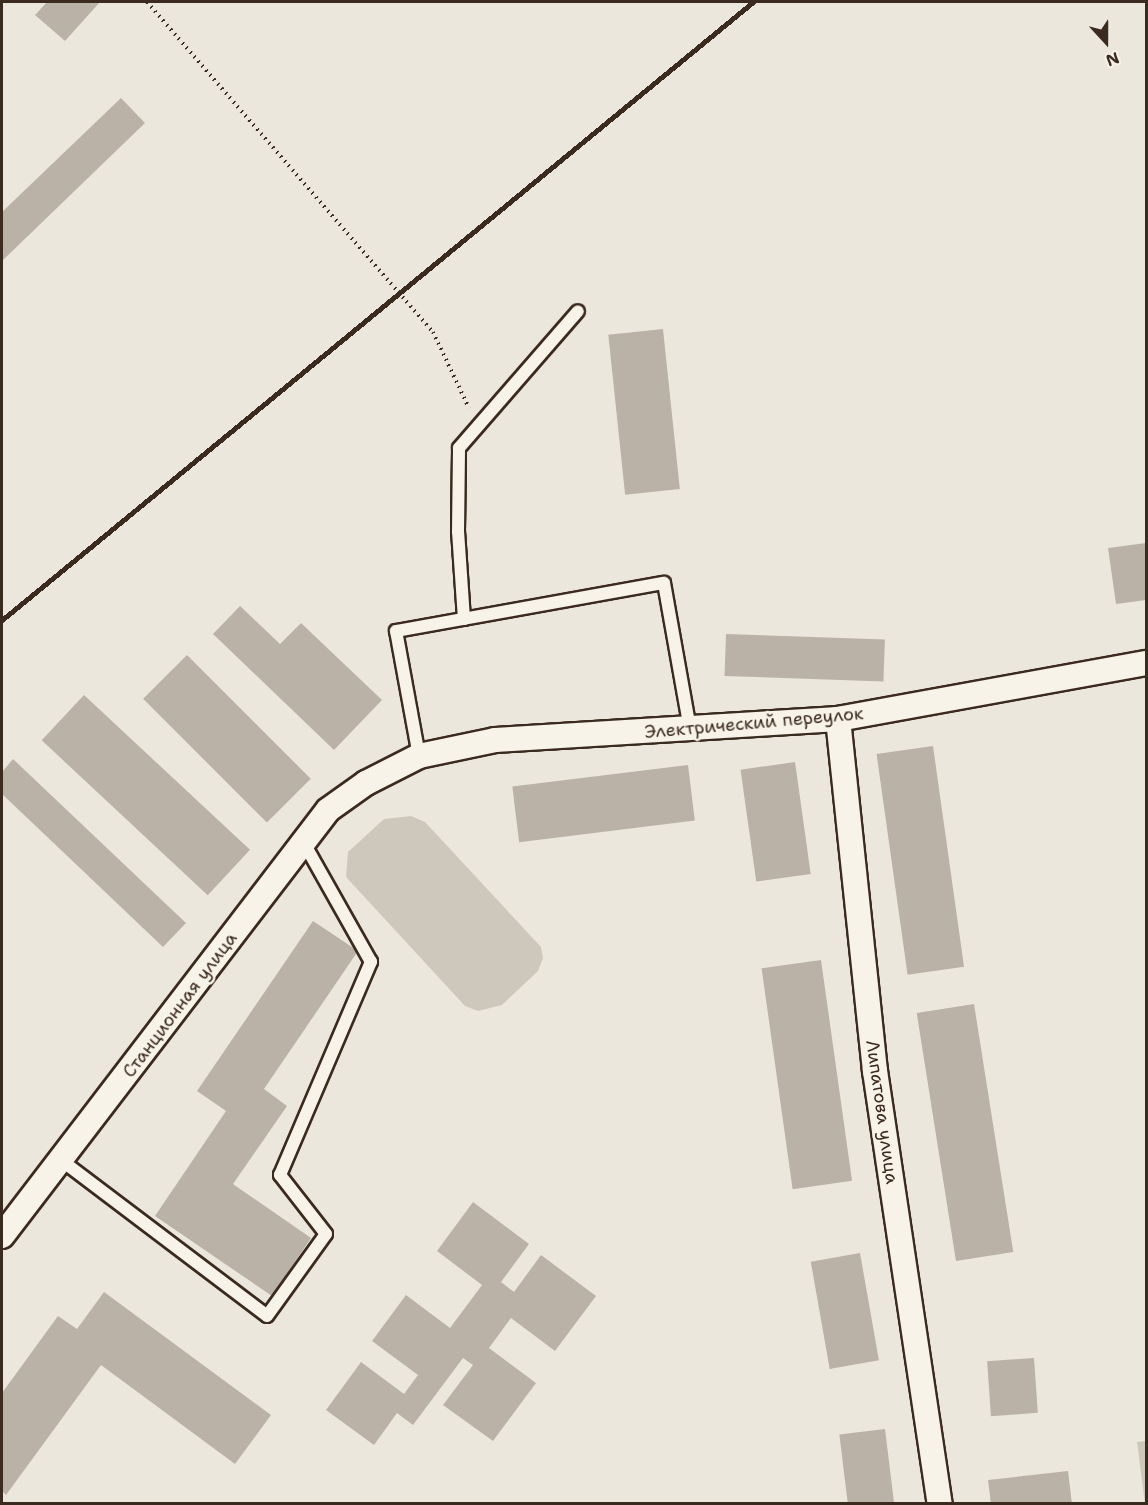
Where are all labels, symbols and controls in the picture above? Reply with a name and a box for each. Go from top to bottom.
north arrow [1076,12,1136,72]
text: N [1103,47,1122,71]
street label: Электрический переулок [644,703,864,743]
street label: Станционная улица [118,928,242,1082]
street label: Липатова улица [861,1039,903,1185]

